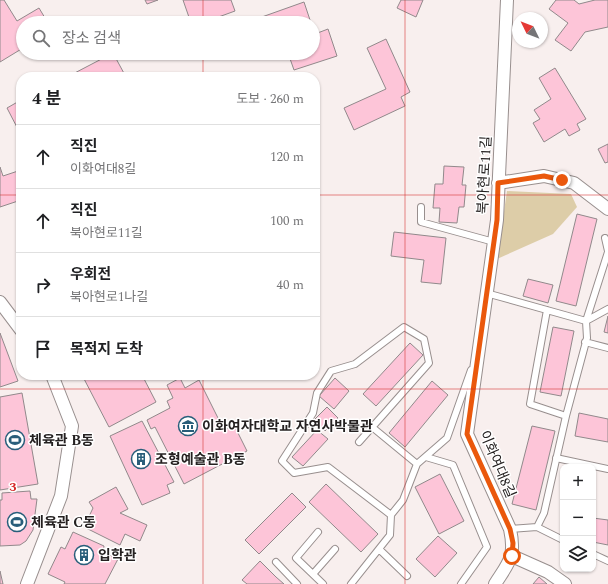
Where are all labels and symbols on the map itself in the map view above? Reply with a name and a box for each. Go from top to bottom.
north arrow [512,12,548,48]
street label: 북아현로11길 [472,135,497,215]
route end [553,171,571,189]
museum icon: 이화여자대학교 자연사박물관 [177,415,199,437]
place label: 이화여자대학교 자연사박물관 [202,416,373,437]
street label: 이화여대8길 [474,427,521,501]
sports icon: 체육관 B동 [4,429,26,451]
place label: 체육관 B동 [29,430,94,451]
building icon: 조형예술관 B동 [130,448,152,470]
place label: 조형예술관 B동 [155,449,246,470]
text: 3 [9,477,17,497]
sports icon: 체육관 C동 [6,511,28,533]
place label: 체육관 C동 [31,512,96,533]
building icon: 입학관 [73,544,95,566]
place label: 입학관 [98,545,137,566]
route start [503,547,521,565]

